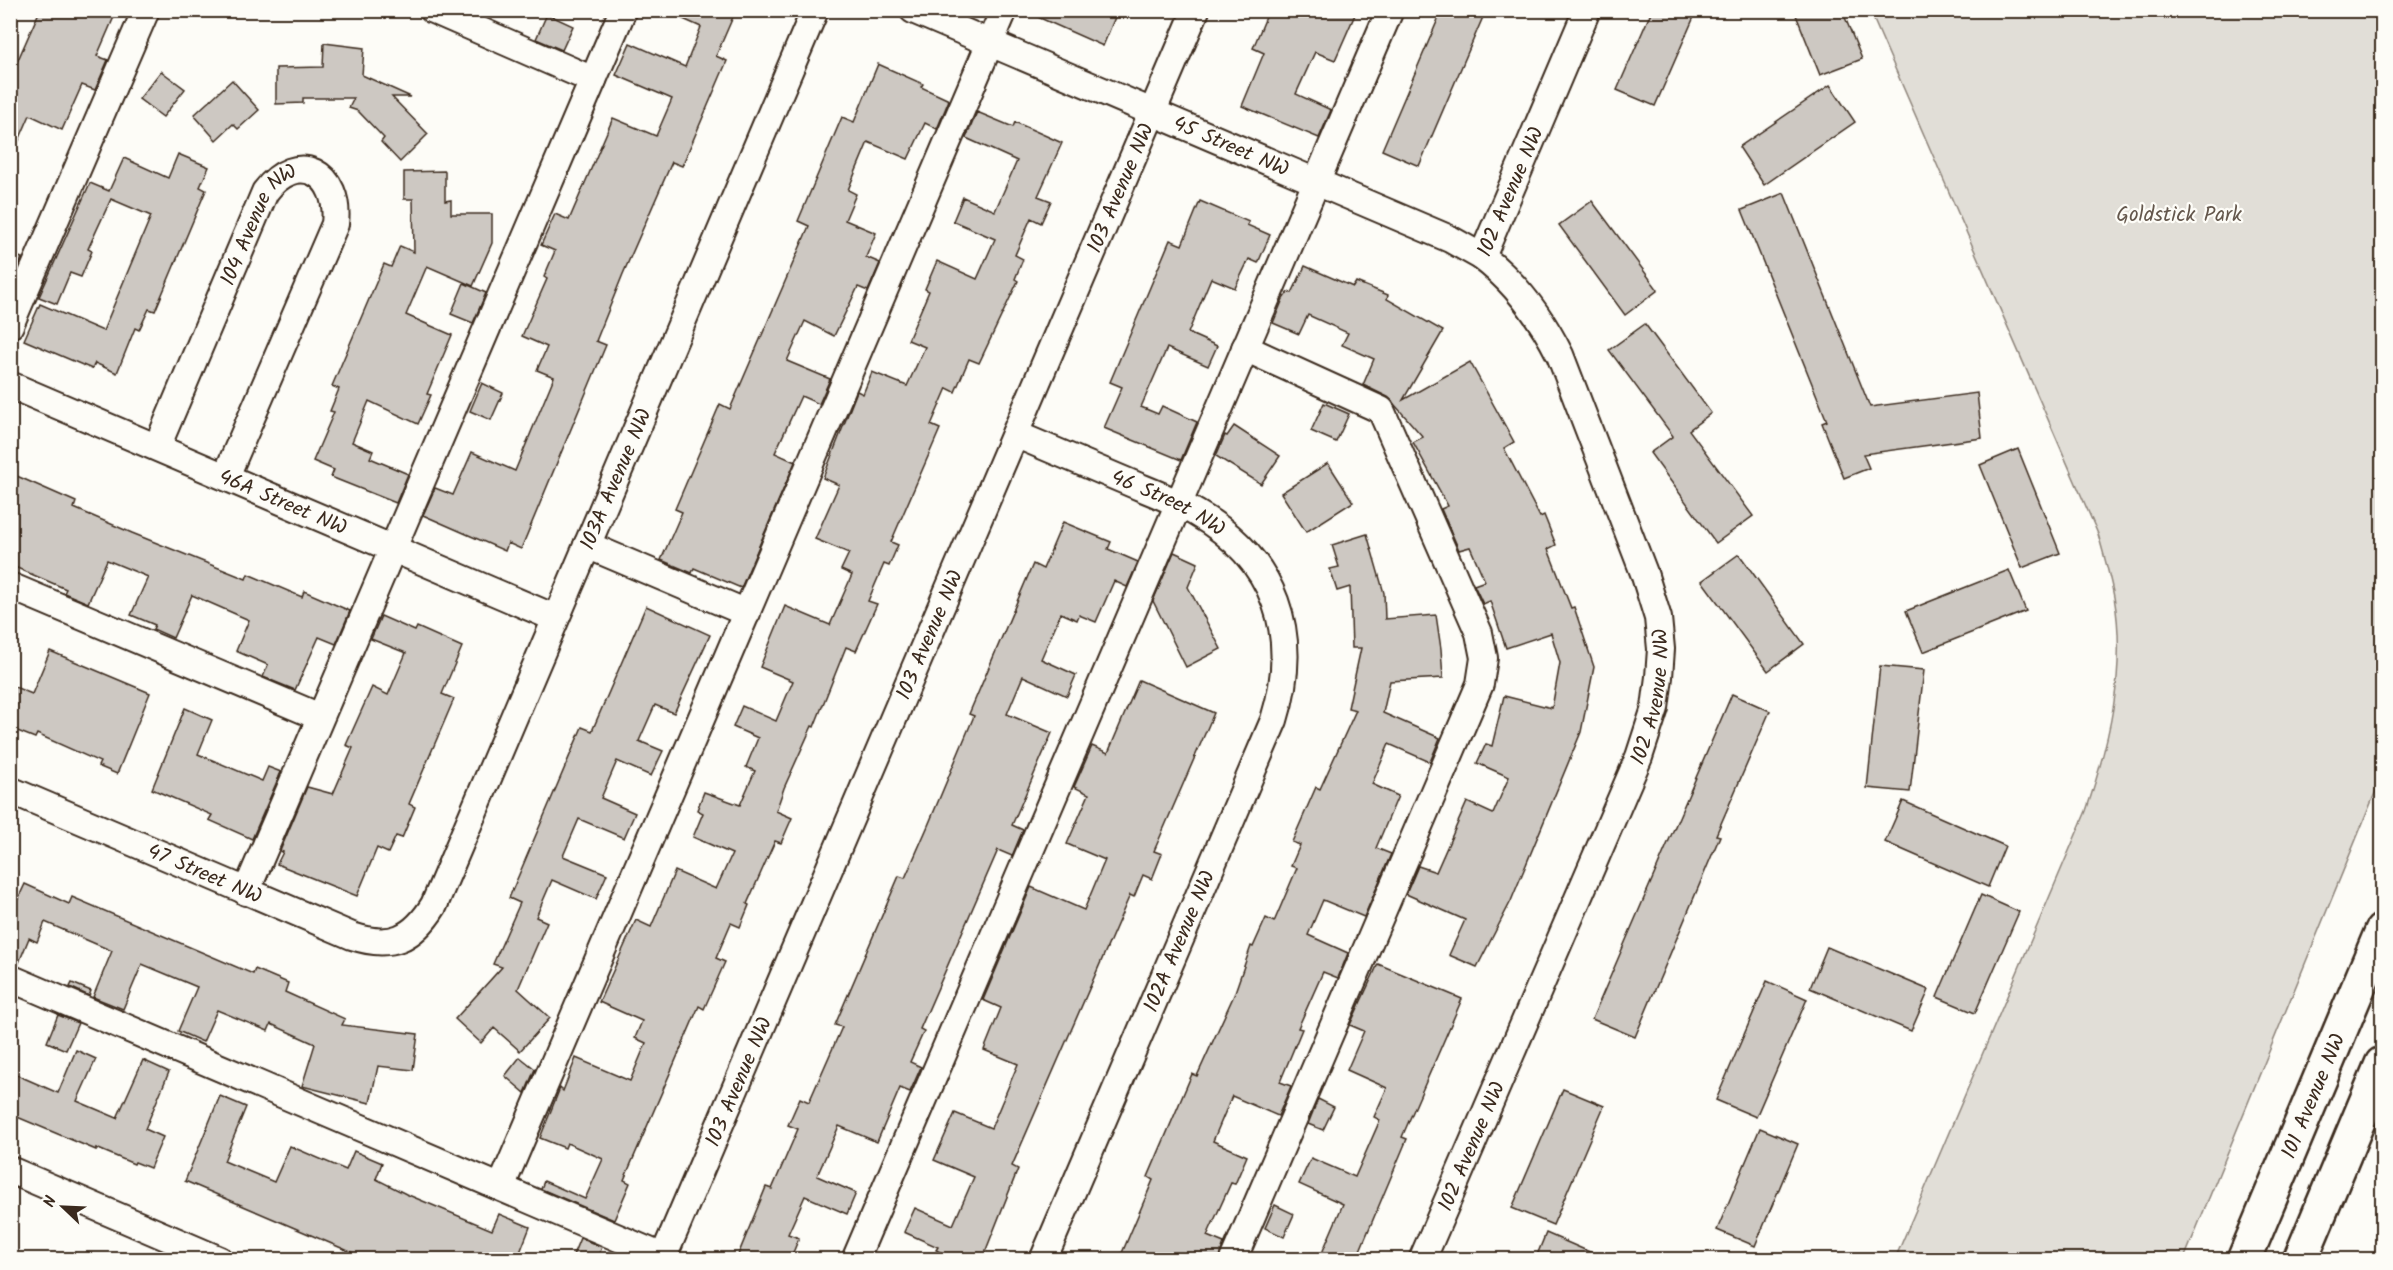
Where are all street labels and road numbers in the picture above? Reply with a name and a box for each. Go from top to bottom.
street label: 45 Street NW [1167,108,1294,187]
street label: 103 Avenue NW [1079,118,1164,258]
street label: 102 Avenue NW [1469,122,1554,262]
street label: 104 Avenue NW [212,156,302,291]
street label: 103A Avenue NW [572,404,662,556]
street label: 46A Street NW [213,461,352,545]
street label: 46 Street NW [1105,462,1232,546]
street label: 103 Avenue NW [888,565,973,705]
street label: 102 Avenue NW [1622,627,1679,771]
street label: 47 Street NW [142,835,267,914]
street label: 102A Avenue NW [1136,865,1225,1018]
street label: 103 Avenue NW [697,1012,782,1152]
street label: 101 Avenue NW [2273,1029,2355,1164]
street label: 102 Avenue NW [1430,1077,1515,1217]

